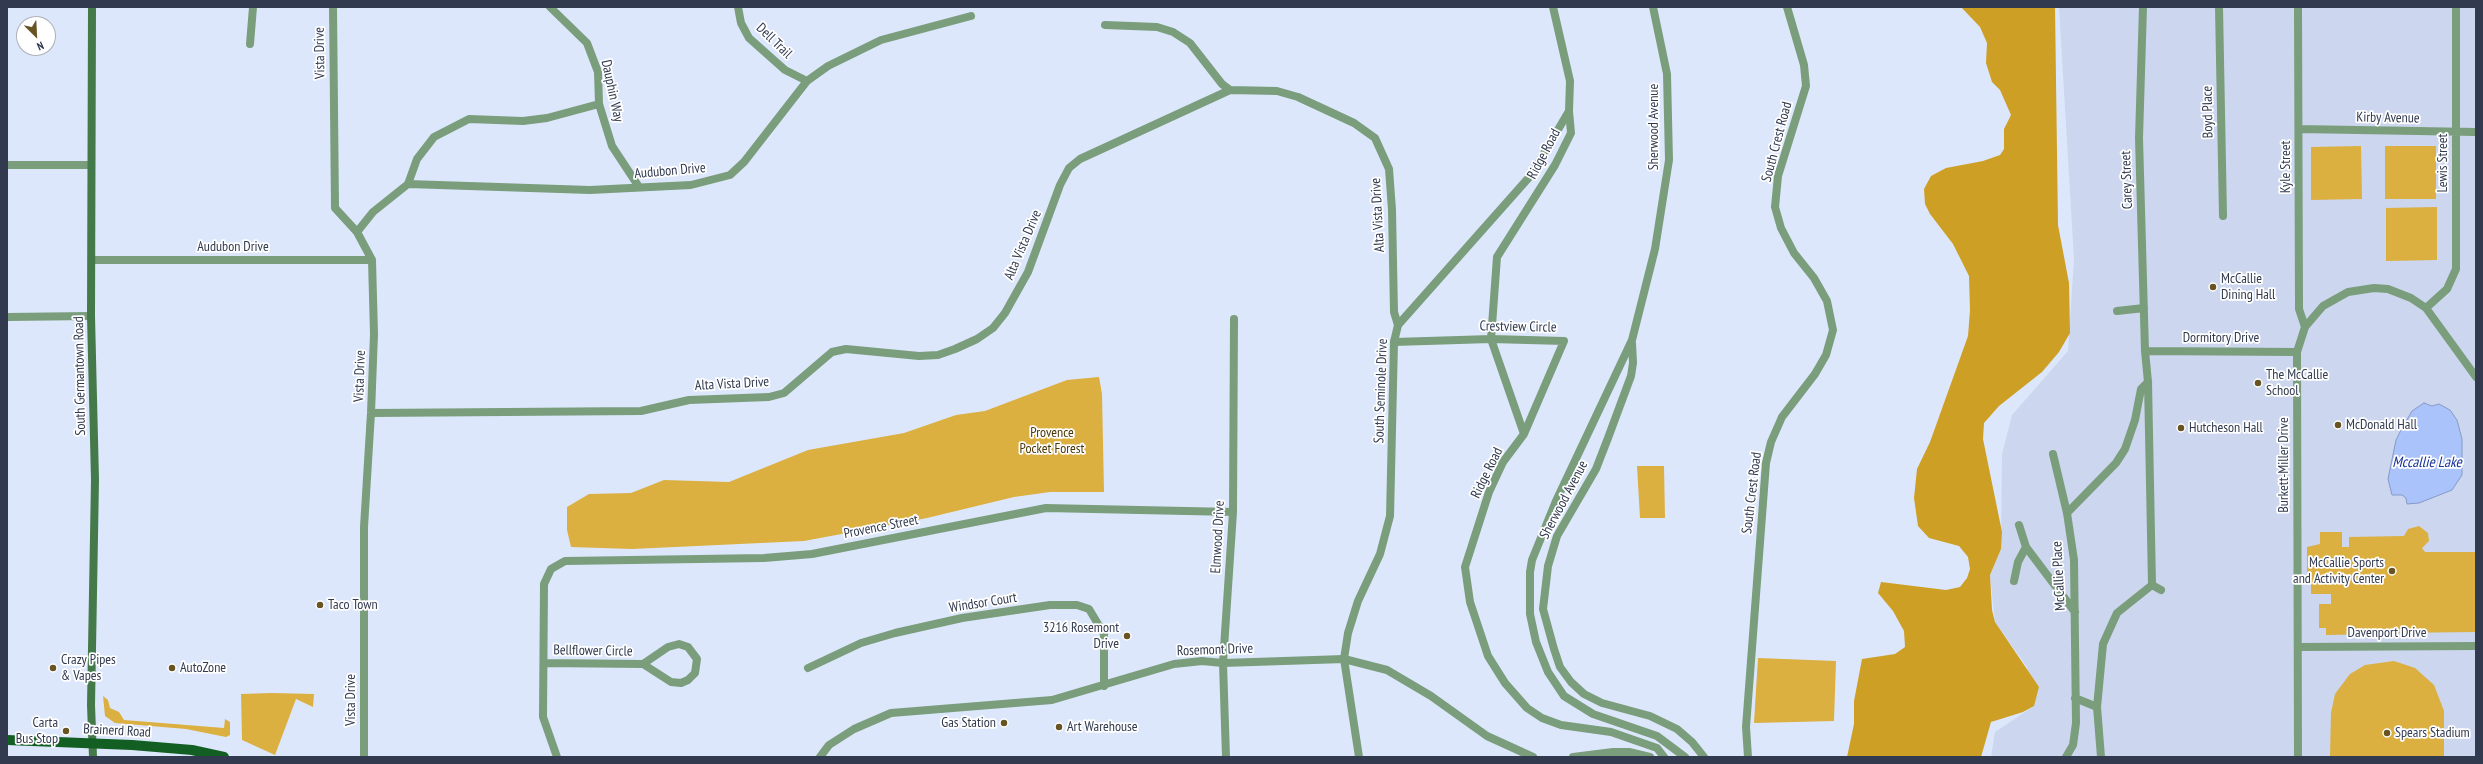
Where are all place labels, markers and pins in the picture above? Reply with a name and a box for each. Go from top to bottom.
place label: McCallie Dining Hall [2221,271,2275,304]
marker: McCallie Dining Hall [2208,282,2218,292]
place label: The McCallie School [2266,367,2328,400]
marker: The McCallie School [2253,378,2263,388]
place label: McDonald Hall [2346,417,2417,433]
place label: Hutcheson Hall [2189,420,2263,436]
marker: McDonald Hall [2333,420,2343,430]
marker: Hutcheson Hall [2176,423,2186,433]
place label: McCallie Sports and Activity Center [2293,555,2384,588]
marker: McCallie Sports and Activity Center [2387,566,2397,576]
place label: Taco Town [328,597,378,613]
marker: Taco Town [315,600,325,610]
place label: 3216 Rosemont Drive [1043,620,1119,652]
marker: 3216 Rosemont Drive [1122,631,1132,641]
place label: Crazy Pipes & Vapes [61,652,116,684]
place label: AutoZone [180,660,226,676]
marker: Crazy Pipes & Vapes [48,663,58,673]
marker: AutoZone [167,663,177,673]
place label: Carta Bus Stop [16,715,58,748]
place label: Gas Station [941,715,996,731]
marker: Gas Station [999,718,1009,728]
place label: Art Warehouse [1067,719,1138,735]
marker: Art Warehouse [1054,722,1064,732]
place label: Spears Stadium [2395,725,2470,741]
marker: Carta Bus Stop [61,726,71,736]
marker: Spears Stadium [2382,728,2392,738]

